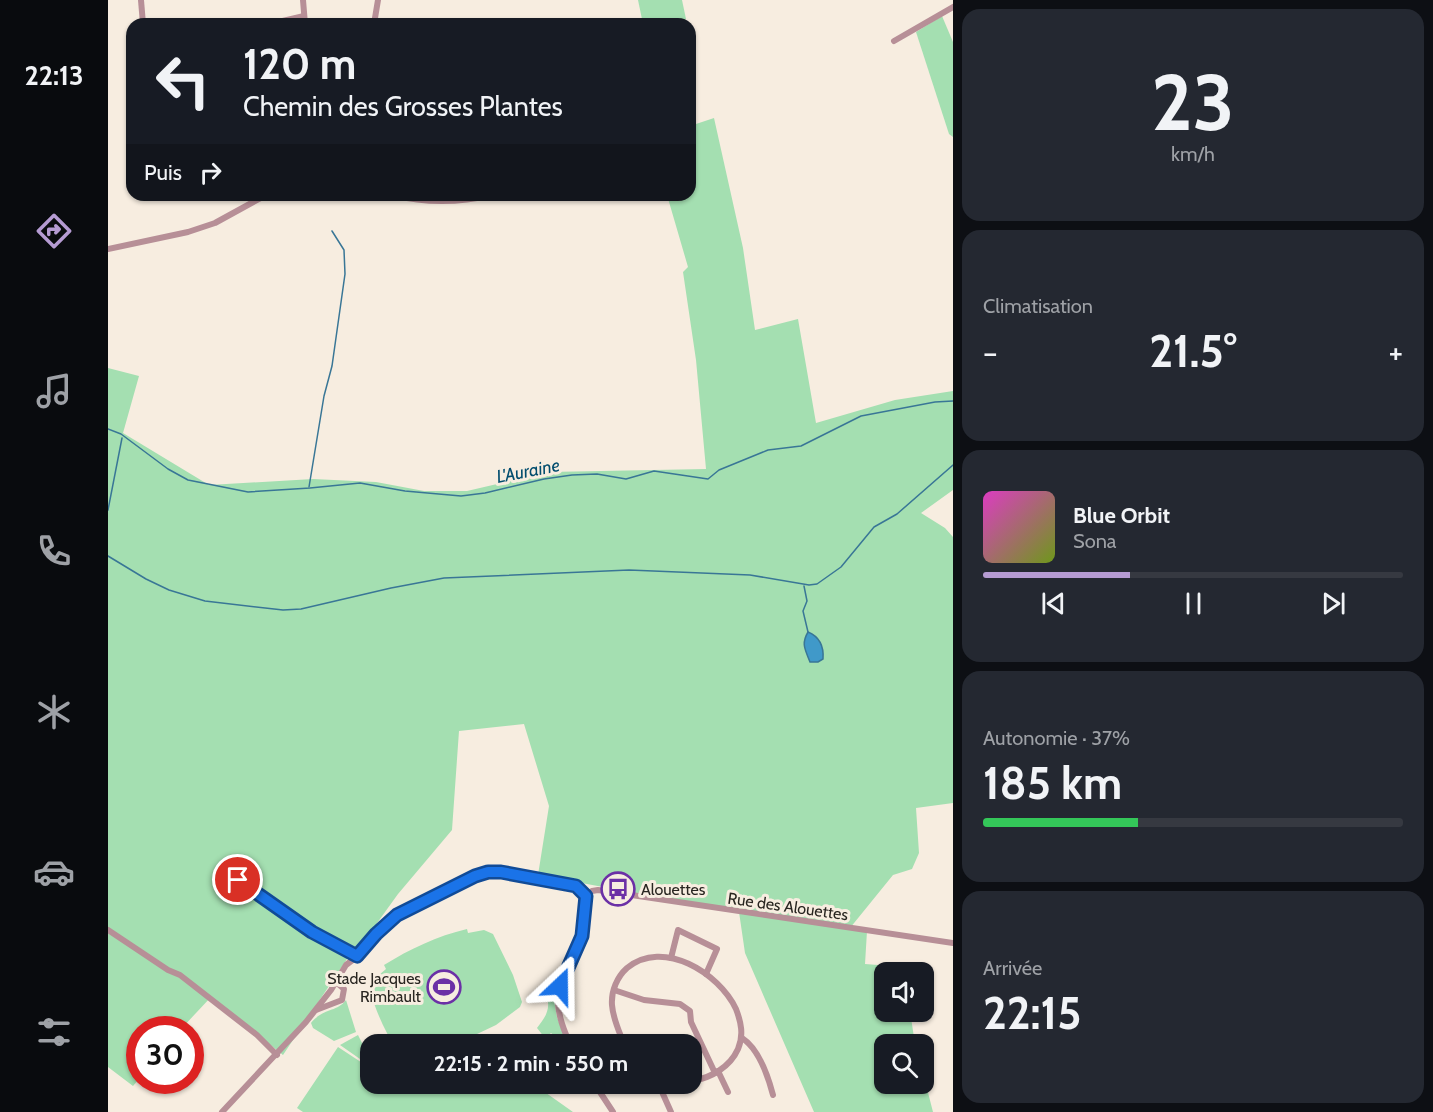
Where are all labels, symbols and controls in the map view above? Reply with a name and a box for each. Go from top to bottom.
text: 120 m [243,38,356,90]
icon: left [144,42,222,120]
text: 23 [1151,55,1235,150]
text: 22:13 [24,59,84,92]
text: Chemin des Grosses Plantes [243,90,563,123]
text: km/h [1171,142,1215,166]
icon: right [194,156,227,189]
text: Puis [144,159,182,186]
icon: directions [33,210,75,252]
text: Climatisation [983,294,1093,318]
text: 21.5° [1149,324,1237,378]
text: − [983,332,998,372]
text: + [1388,332,1403,372]
icon: music [33,370,75,412]
water label: L'Auraine [495,454,561,488]
text: Blue Orbit [1073,502,1170,529]
text: Sona [1073,529,1116,553]
icon: phone [33,530,75,572]
icon: previous [1037,587,1070,620]
icon: pause [1177,587,1210,620]
icon: next [1317,587,1350,620]
icon: climate [33,691,75,733]
text: Autonomie · 37% [983,726,1130,750]
text: 185 km [983,756,1122,810]
icon: car [33,851,75,893]
pin [212,854,263,905]
icon: arrive [221,863,254,896]
bus stop icon: Alouettes [600,871,636,907]
place label: Alouettes [641,880,706,899]
street label: Rue des Alouettes [727,889,850,924]
position arrow [528,954,592,1018]
text: Arrivée [983,956,1042,980]
map controls [874,962,934,1094]
button: sound [874,962,934,1022]
place label: Stade Jacques Rimbault [327,969,422,1006]
sports icon: Stade Jacques Rimbault [426,969,462,1005]
text: 22:15 [983,986,1081,1040]
icon: filters [33,1011,75,1053]
speed limit sign: 30 [126,1016,204,1094]
button: search [874,1034,934,1094]
text: 22:15 · 2 min · 550 m [434,1050,628,1077]

